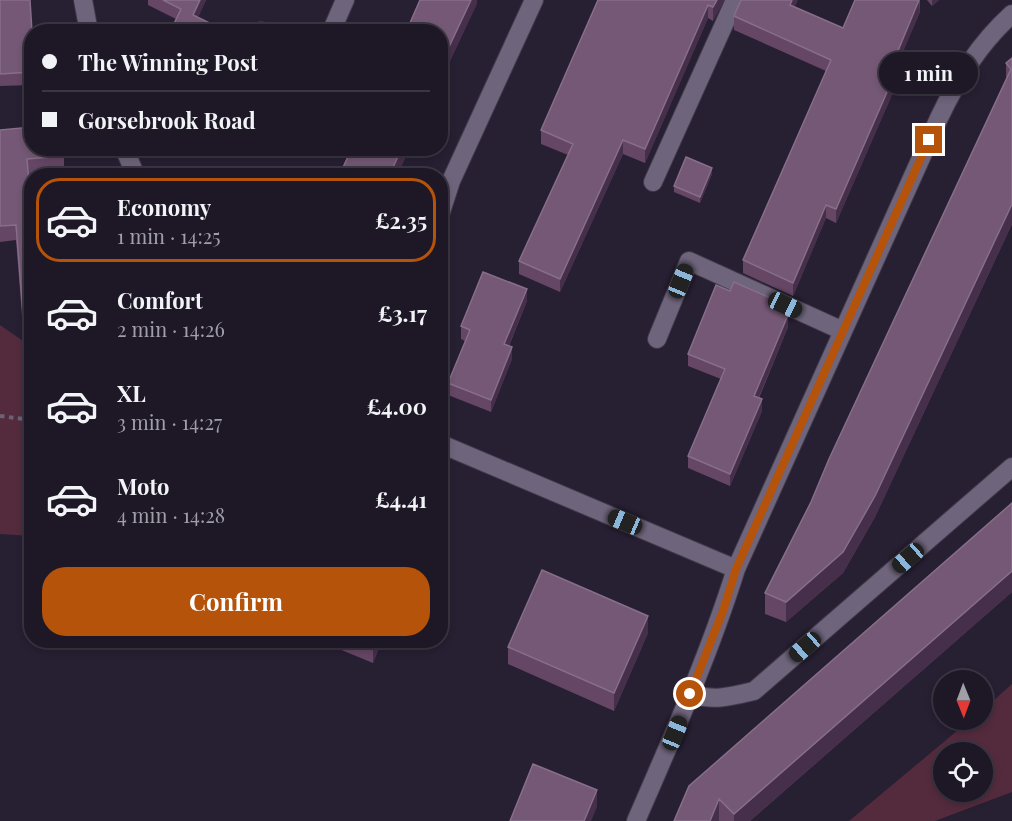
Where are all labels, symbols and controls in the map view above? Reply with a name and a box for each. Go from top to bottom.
text: The Winning Post [78,47,258,77]
callout: 1 min [880,53,978,95]
text: 1 min [904,59,953,86]
text: Gorsebrook Road [78,105,256,135]
route end [915,126,942,153]
text: Economy [117,192,211,222]
icon: car [45,193,99,247]
text: £2.35 [375,205,427,235]
text: 1 min · 14:25 [117,222,221,249]
car [666,261,696,301]
text: Comfort [117,285,203,315]
icon: car [45,286,99,340]
car [765,289,805,321]
text: £3.17 [378,298,427,328]
text: 2 min · 14:26 [117,315,225,342]
text: XL [117,378,146,408]
icon: car [45,379,99,433]
text: £4.00 [367,391,427,421]
text: 3 min · 14:27 [117,408,222,435]
text: Moto [117,471,170,501]
icon: car [45,472,99,526]
text: £4.41 [375,484,427,514]
text: 4 min · 14:28 [117,501,225,528]
car [605,507,645,537]
car [889,539,927,577]
button: Confirm [42,567,430,636]
car [786,628,824,666]
north arrow [933,670,993,730]
map controls [933,670,993,802]
route start [676,680,703,707]
car [660,713,690,753]
button: locate [933,742,993,802]

